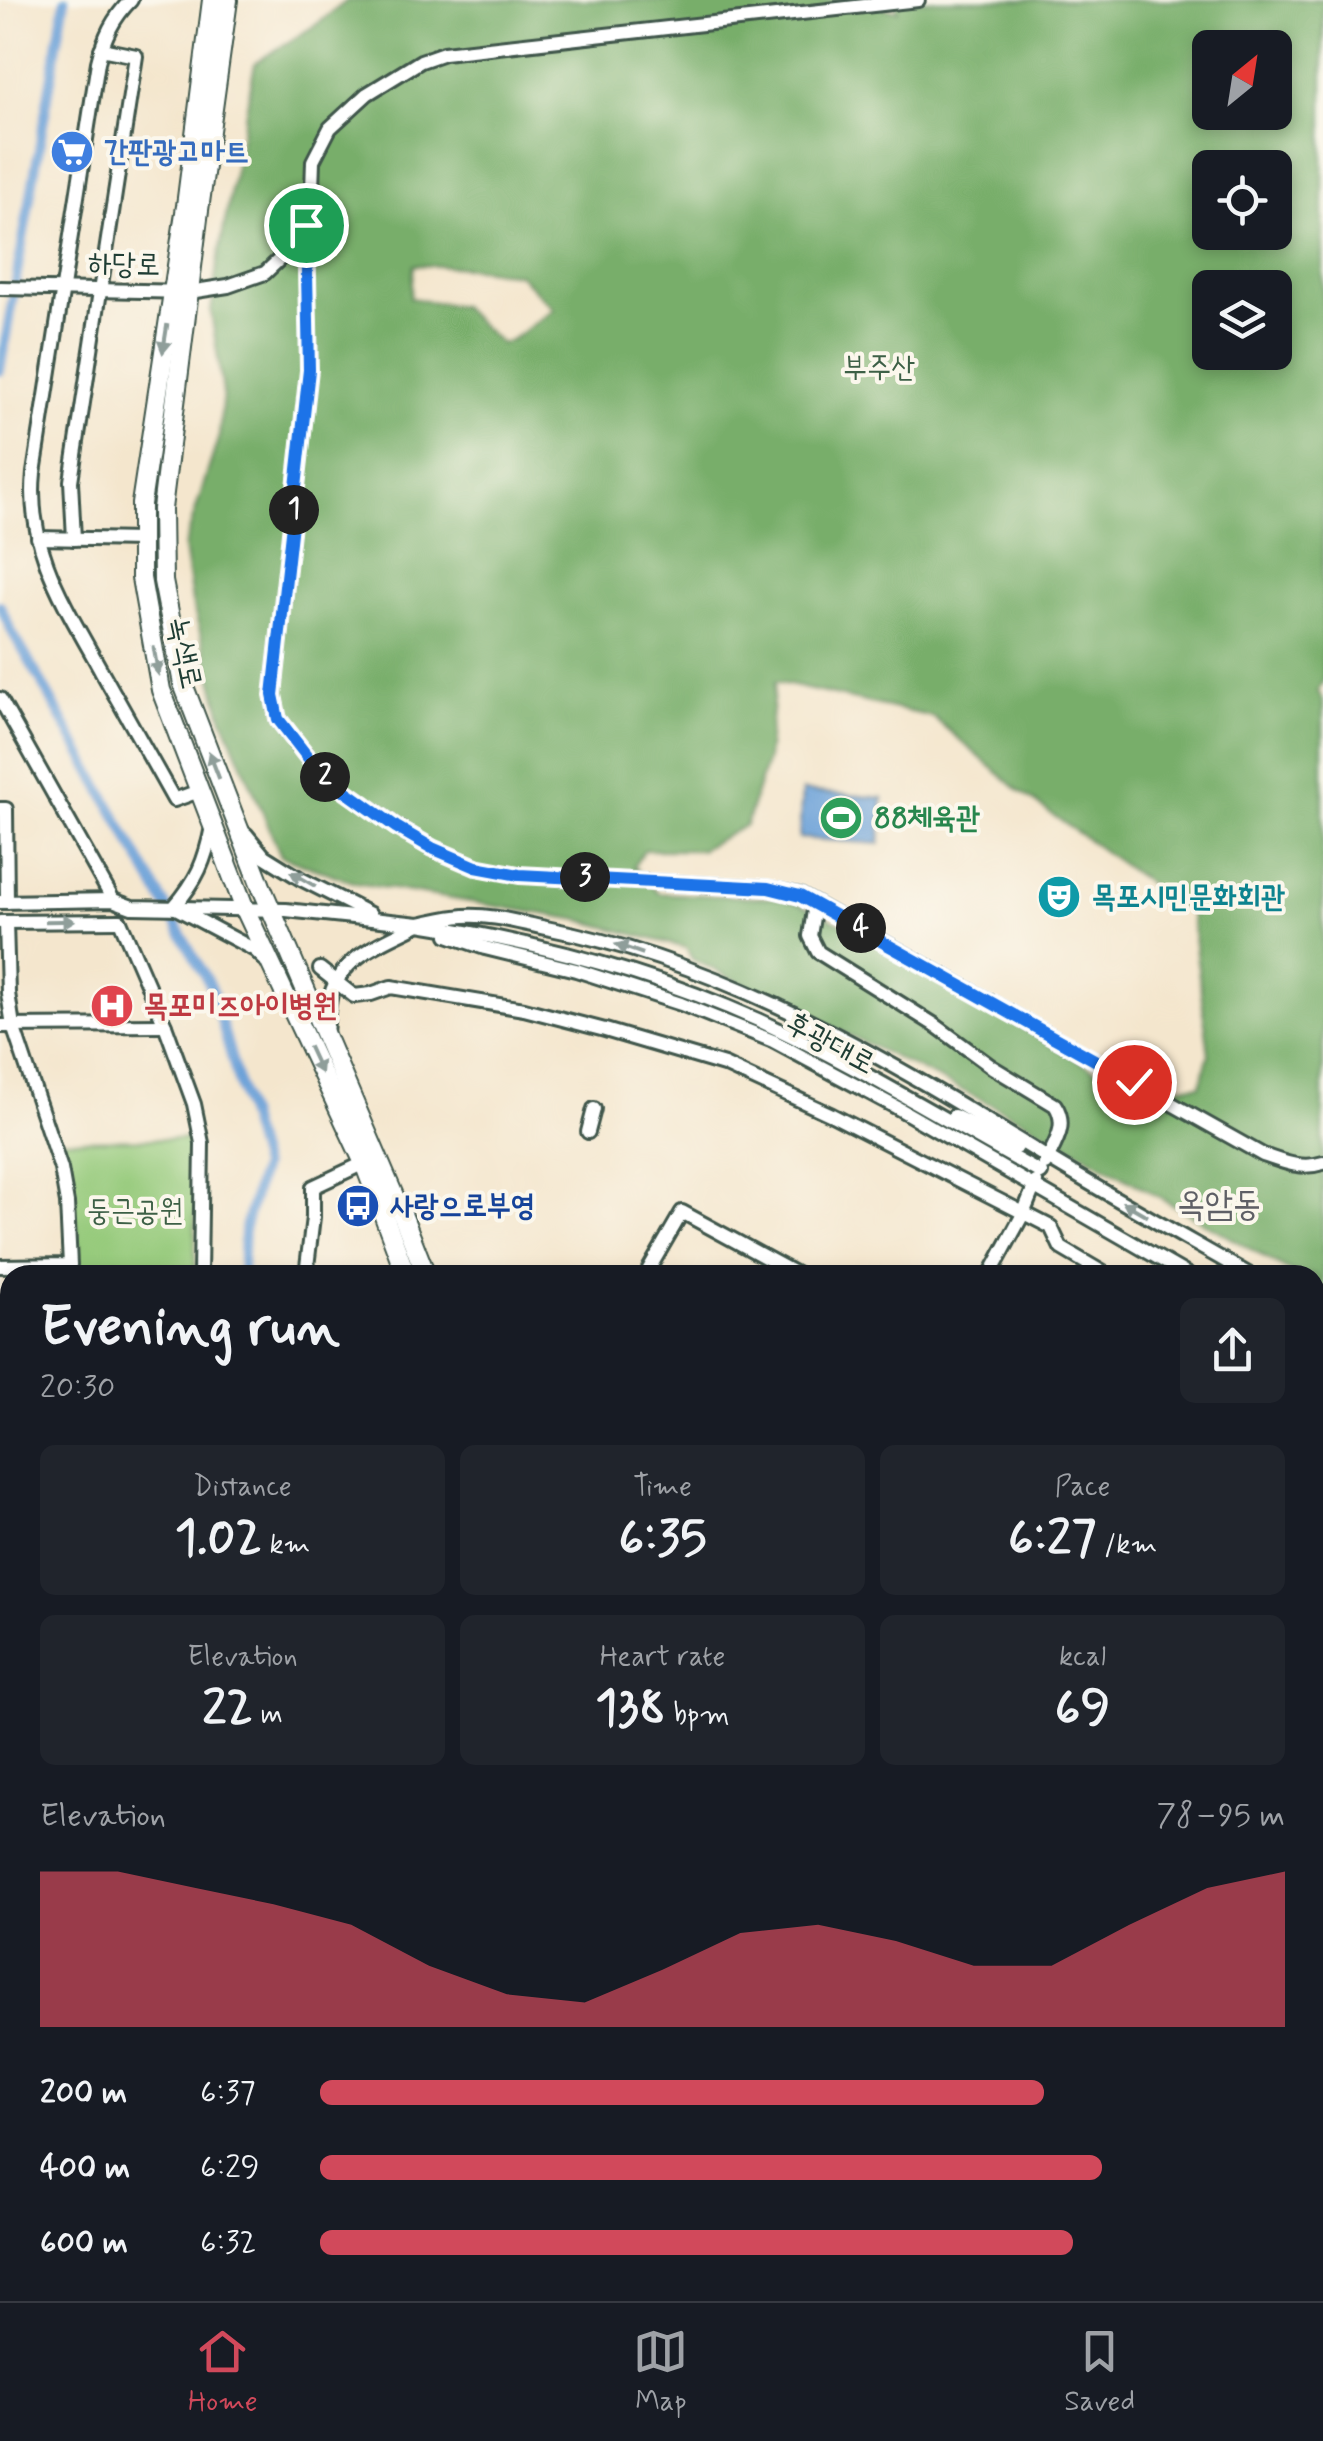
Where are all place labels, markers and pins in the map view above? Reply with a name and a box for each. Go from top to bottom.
supermarket icon: 간판광고마트 [49,129,95,175]
place label: 간판광고마트 [104,133,249,172]
pin [264,183,349,268]
pin: 1 [269,485,319,535]
pin: 2 [300,752,350,802]
sports icon: 88체육관 [818,795,864,841]
place label: 88체육관 [874,799,980,838]
pin: 3 [560,852,610,902]
theatre icon: 목포시민문화회관 [1036,874,1082,920]
place label: 목포시민문화회관 [1092,878,1285,917]
pin: 4 [836,903,886,953]
hospital icon: 목포미즈아이병원 [89,983,135,1029]
place label: 목포미즈아이병원 [144,987,337,1026]
pin [1092,1040,1177,1125]
bus stop icon: 사랑으로부영 [335,1183,381,1229]
place label: 사랑으로부영 [389,1187,535,1226]

